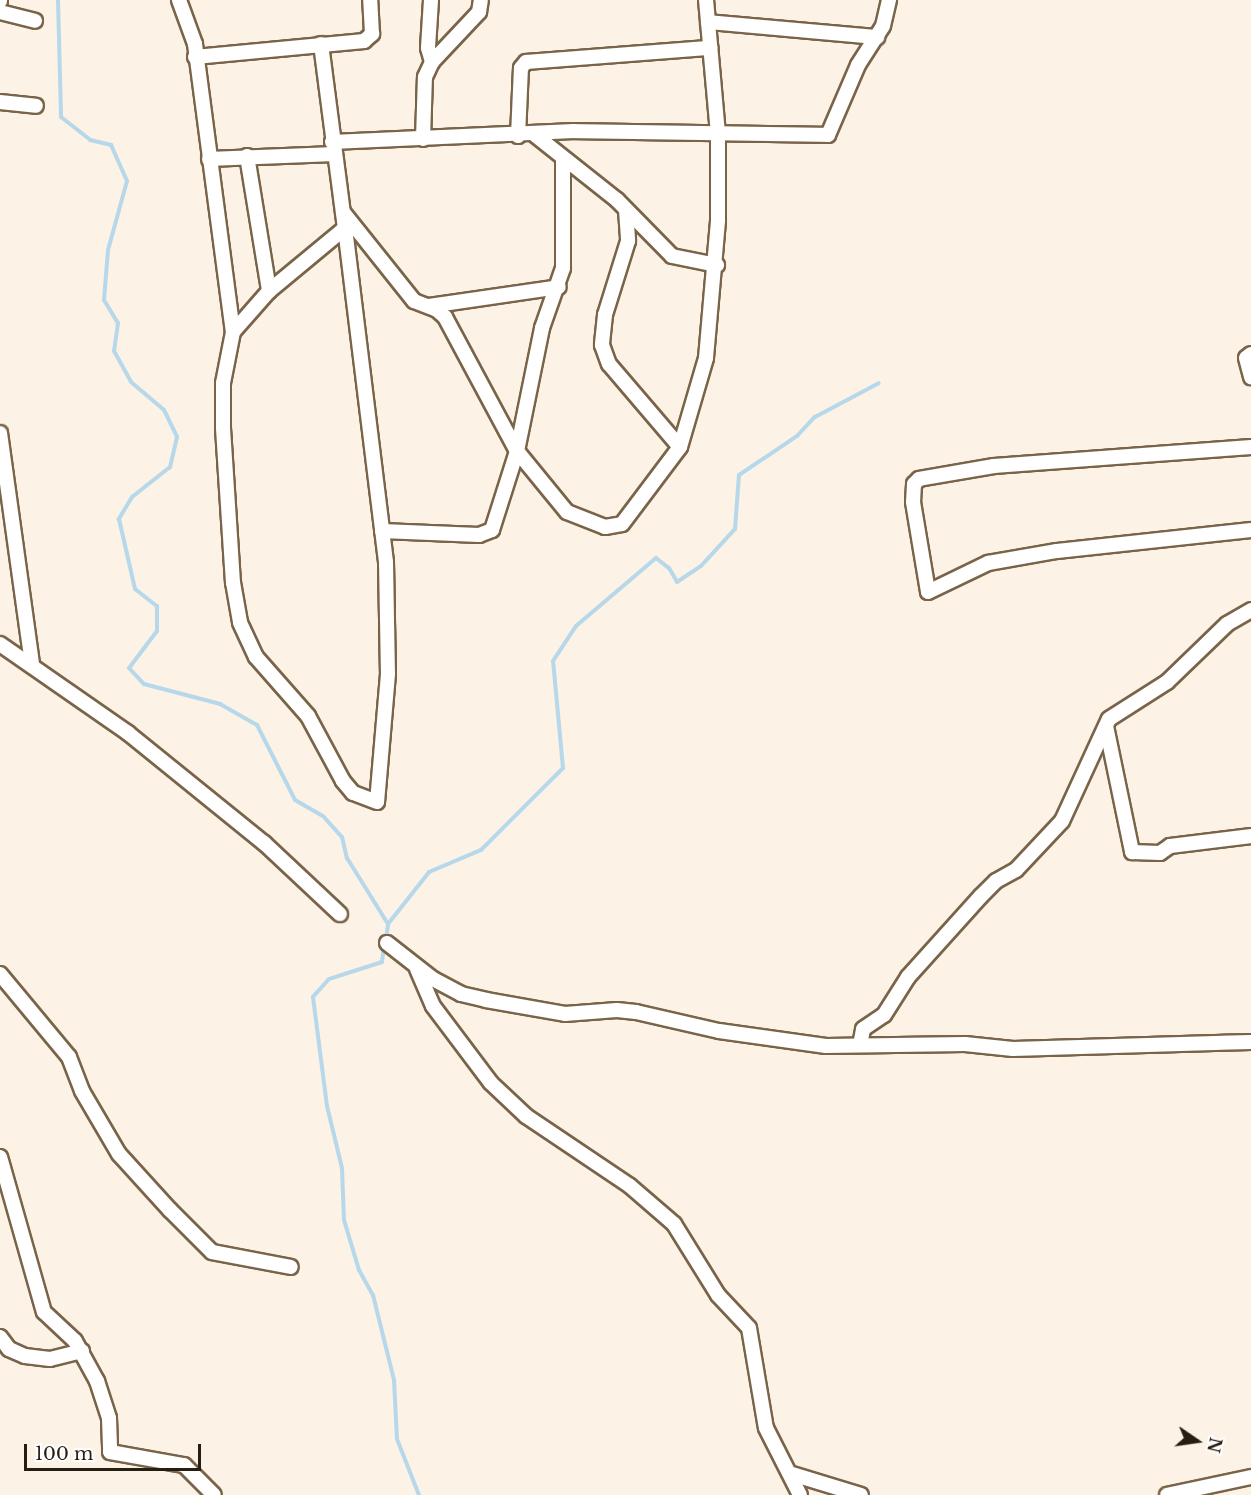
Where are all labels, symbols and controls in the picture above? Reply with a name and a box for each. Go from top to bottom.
north arrow [1167,1411,1227,1471]
scale bar [27,1432,204,1470]
text: N [1203,1435,1226,1455]
text: 100 m [35,1443,93,1465]

